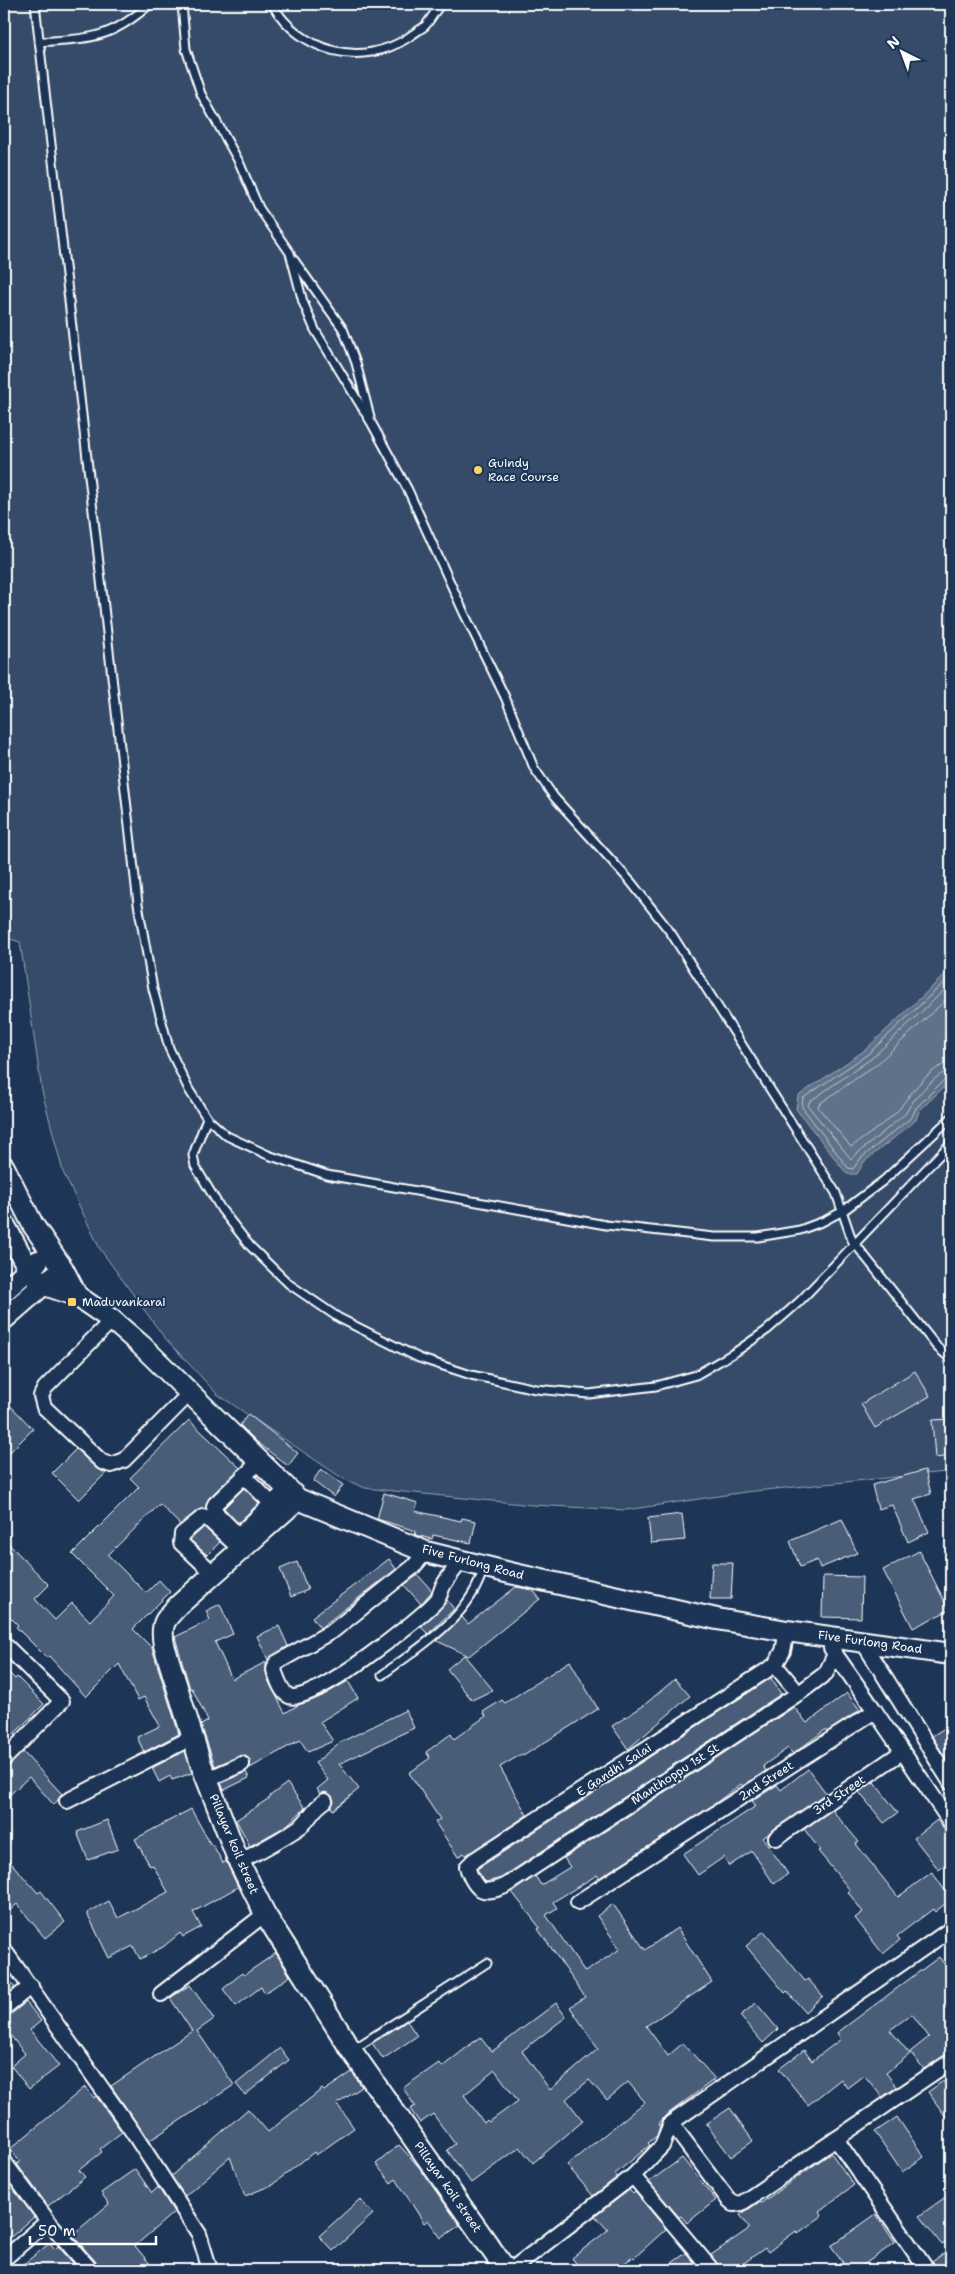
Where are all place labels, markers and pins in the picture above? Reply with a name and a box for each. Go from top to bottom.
place label: Guindy Race Course [488,455,559,485]
marker: Guindy Race Course [472,464,484,476]
place label: Maduvankarai [82,1294,166,1310]
marker: Maduvankarai [66,1296,78,1308]

